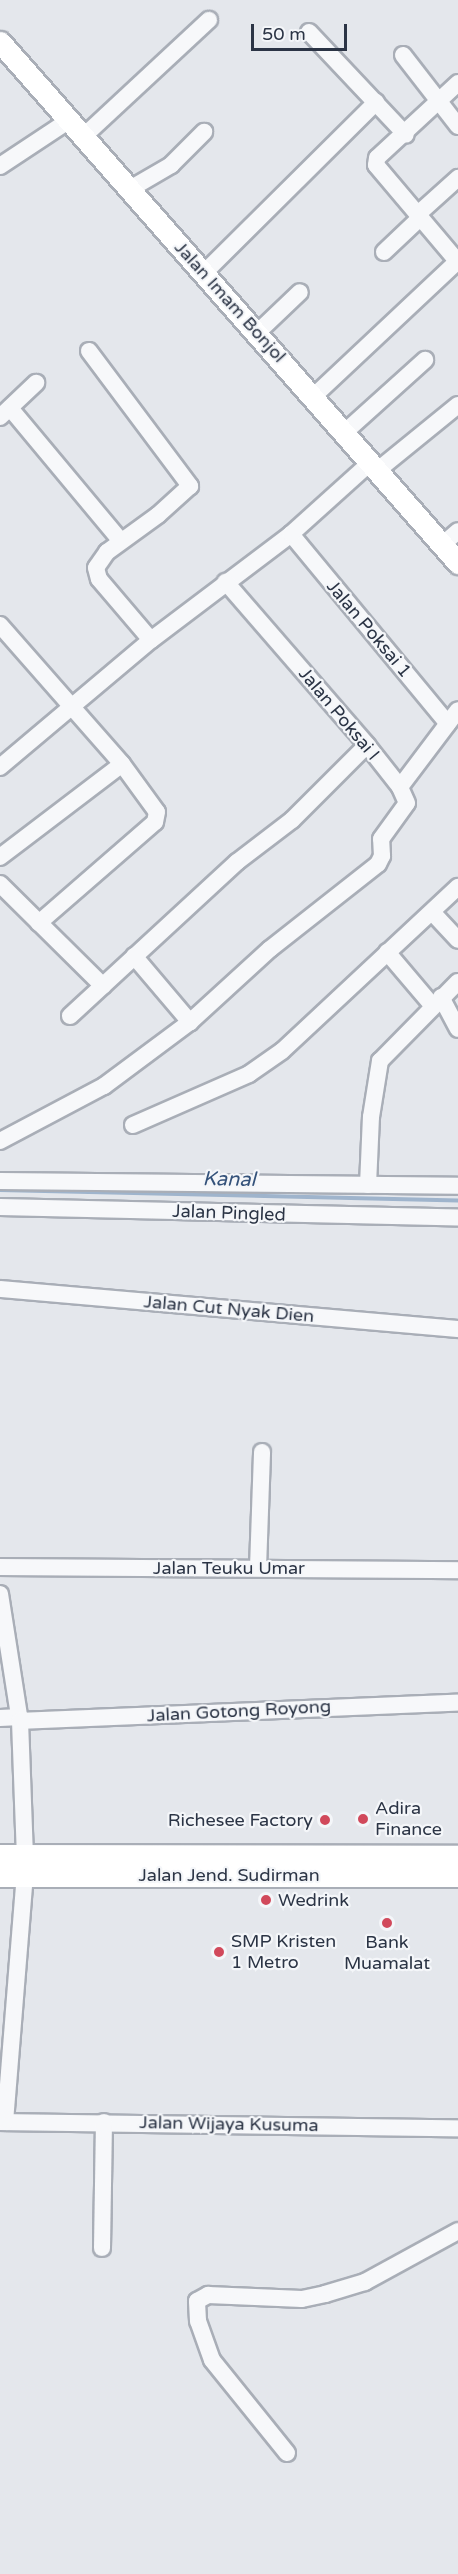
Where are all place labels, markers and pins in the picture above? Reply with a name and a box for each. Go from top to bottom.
place label: Adira Finance [375,1798,442,1840]
place label: Richesee Factory [168,1809,313,1831]
marker: Adira Finance [356,1812,370,1826]
marker: Richesee Factory [318,1813,332,1827]
place label: Wedrink [278,1889,349,1911]
marker: Wedrink [259,1893,273,1907]
marker: Bank Muamalat [380,1916,394,1930]
place label: SMP Kristen 1 Metro [231,1931,336,1974]
place label: Bank Muamalat [344,1932,430,1974]
marker: SMP Kristen 1 Metro [212,1945,226,1959]

